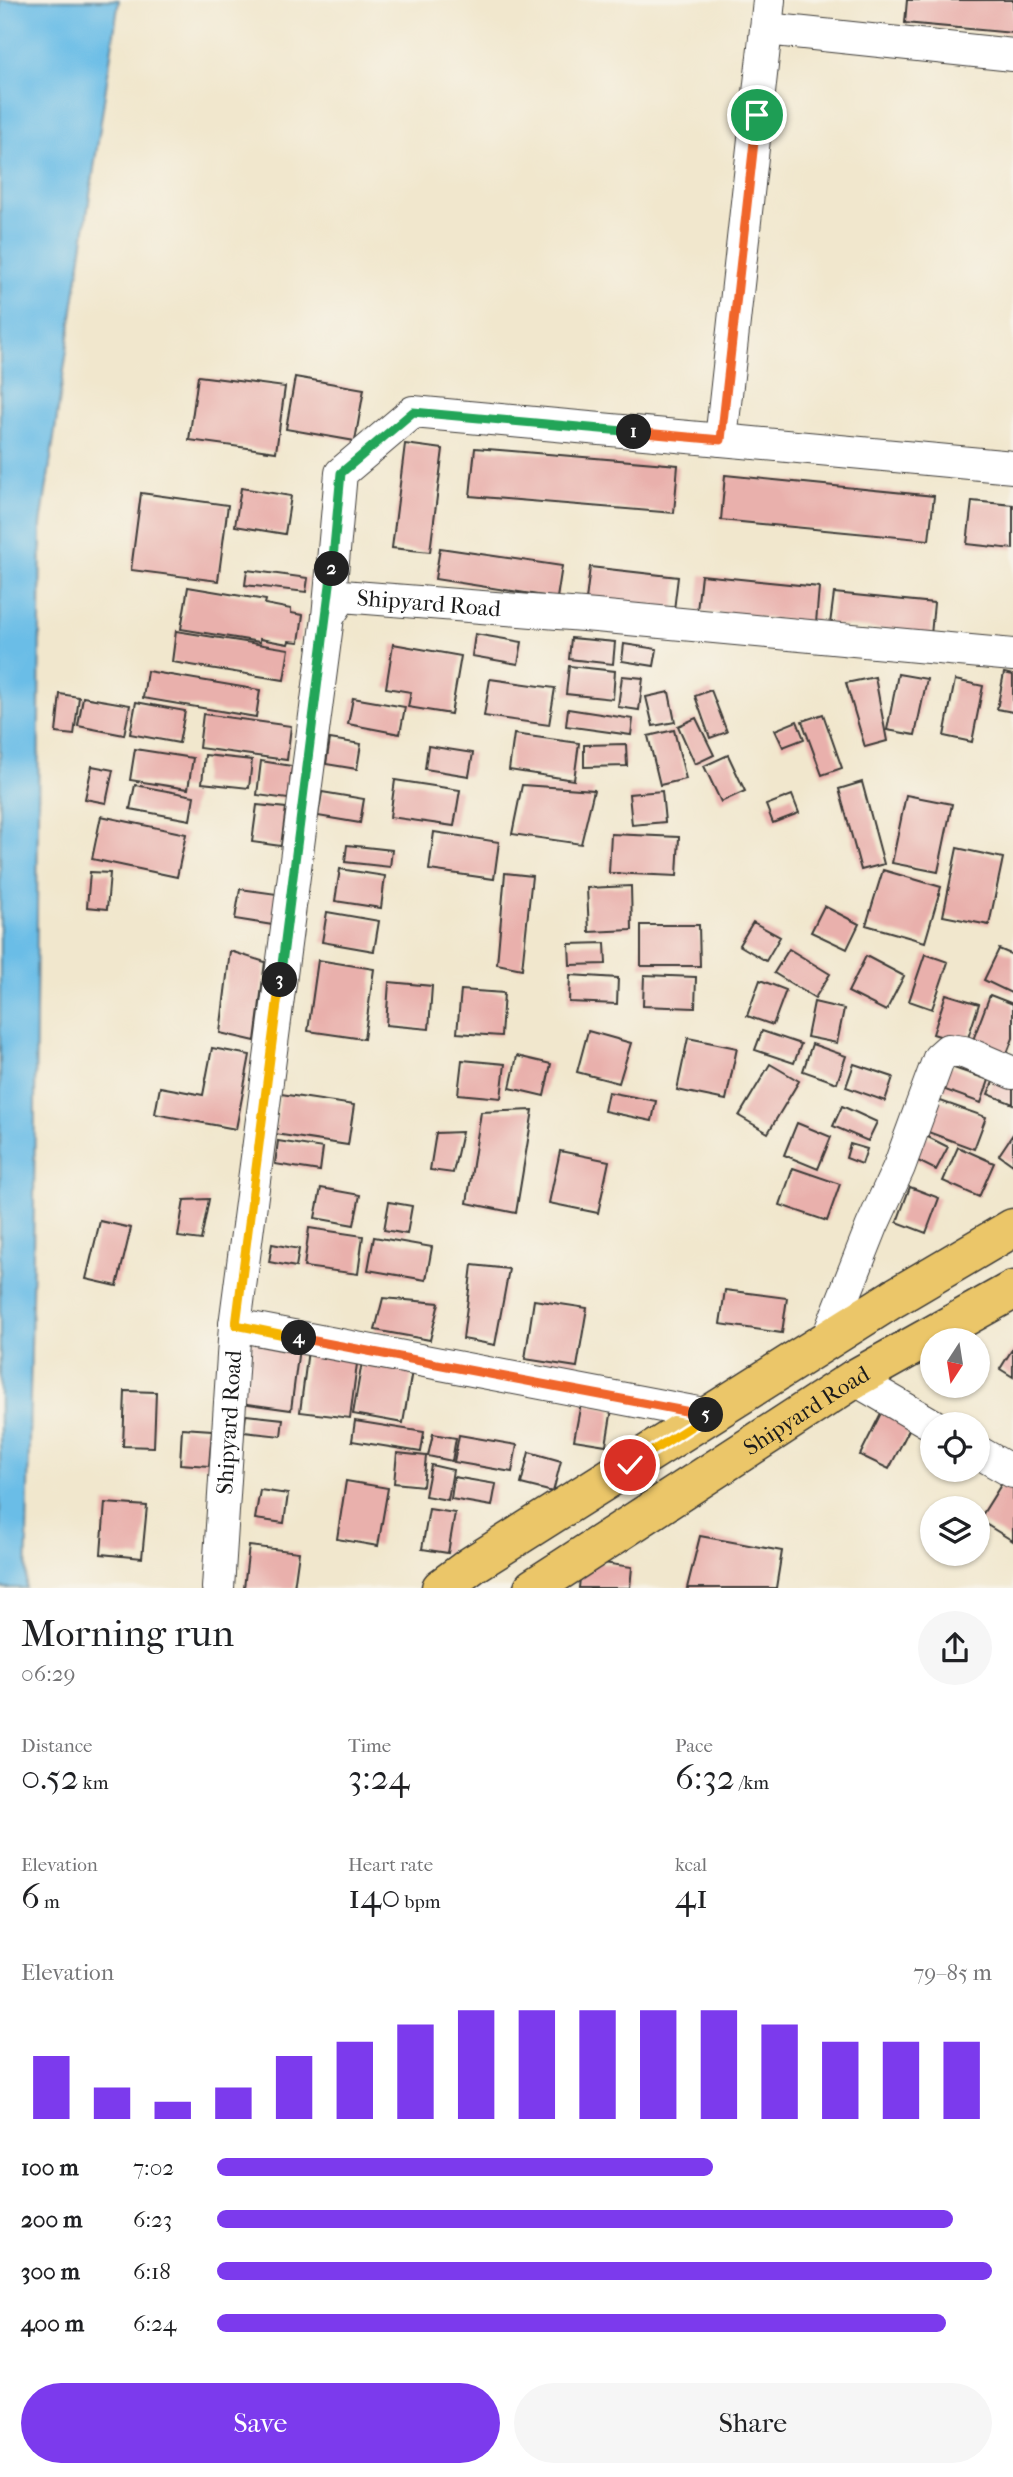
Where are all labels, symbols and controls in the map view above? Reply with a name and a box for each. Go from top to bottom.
pin [727,85,787,145]
icon: arrive [738,96,776,134]
pin: 1 [616,414,652,450]
text: 1 [630,420,637,442]
pin: 2 [314,552,350,586]
text: 2 [327,557,336,579]
street label: Shipyard Road [356,584,502,623]
pin: 3 [262,962,298,998]
text: 3 [276,968,283,990]
pin: 4 [282,1320,316,1356]
text: 4 [293,1326,304,1348]
north arrow [920,1328,990,1398]
map controls [920,1328,990,1566]
street label: Shipyard Road [211,1349,247,1495]
street label: Shipyard Road [739,1360,874,1461]
pin: 5 [688,1398,724,1432]
text: 5 [701,1403,710,1425]
button: locate [920,1412,990,1482]
pin [600,1435,660,1495]
icon: check [611,1446,649,1484]
button: layers [920,1496,990,1566]
text: Morning run [21,1611,234,1656]
button: share [918,1611,992,1685]
text: 06:29 [21,1660,76,1687]
text: Distance [21,1735,92,1757]
text: Time [348,1735,391,1757]
text: Pace [675,1735,713,1757]
text: 0.52 [21,1757,79,1798]
text: 3:24 [348,1757,410,1798]
text: 6:32 [675,1757,735,1798]
text: km [79,1772,108,1794]
text: /km [735,1772,769,1794]
text: Elevation [21,1854,98,1876]
text: Heart rate [348,1854,433,1876]
text: kcal [675,1854,707,1876]
text: 6 [21,1876,40,1917]
text: 140 [348,1876,400,1917]
text: 41 [675,1876,708,1917]
text: m [40,1891,60,1913]
text: bpm [400,1891,441,1913]
text: Elevation [21,1959,114,1986]
text: 79–85 m [913,1959,992,1986]
text: 100 m [21,2154,79,2181]
text: 7:02 [133,2154,174,2181]
text: 200 m [21,2206,82,2233]
text: 6:23 [133,2206,172,2233]
text: 300 m [21,2258,80,2285]
text: 6:18 [133,2258,171,2285]
text: 400 m [21,2310,84,2337]
text: 6:24 [133,2310,176,2337]
button: Save [21,2383,500,2463]
button: Share [514,2383,992,2463]

